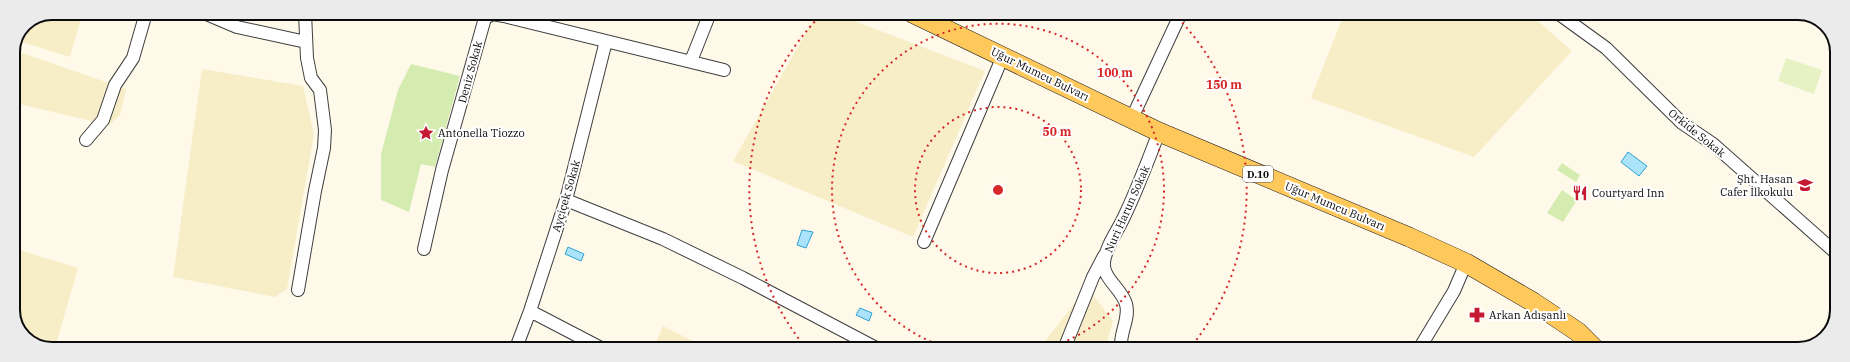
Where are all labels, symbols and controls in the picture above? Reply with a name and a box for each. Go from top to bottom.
street label: Deniz Sokak [455,39,485,105]
street label: Uğur Mumcu Bulvarı [989,44,1092,104]
text: 100 m [1097,65,1133,80]
text: 150 m [1206,77,1242,92]
street label: Orkide Sokak [1666,106,1729,161]
place icon: Antonella Tiozzo [417,124,435,142]
text: 50 m [1043,124,1072,139]
place label: Antonella Tiozzo [438,126,525,140]
street label: Ayçiçek Sokak [549,158,583,234]
street label: Nuri Harun Sokak [1102,163,1153,255]
road number: D.10 [1243,166,1273,182]
place label: Şht. Hasan Cafer İlkokulu [1720,172,1793,199]
school or university icon: Şht. Hasan Cafer İlkokulu [1796,176,1814,194]
street label: Uğur Mumcu Bulvarı [1283,179,1388,234]
centre of rings [991,183,1005,197]
restaurant icon: Courtyard Inn [1571,184,1589,202]
place label: Courtyard Inn [1592,186,1665,200]
pharmacy icon: Arkan Adışanlı [1468,306,1486,324]
place label: Arkan Adışanlı [1489,308,1567,322]

